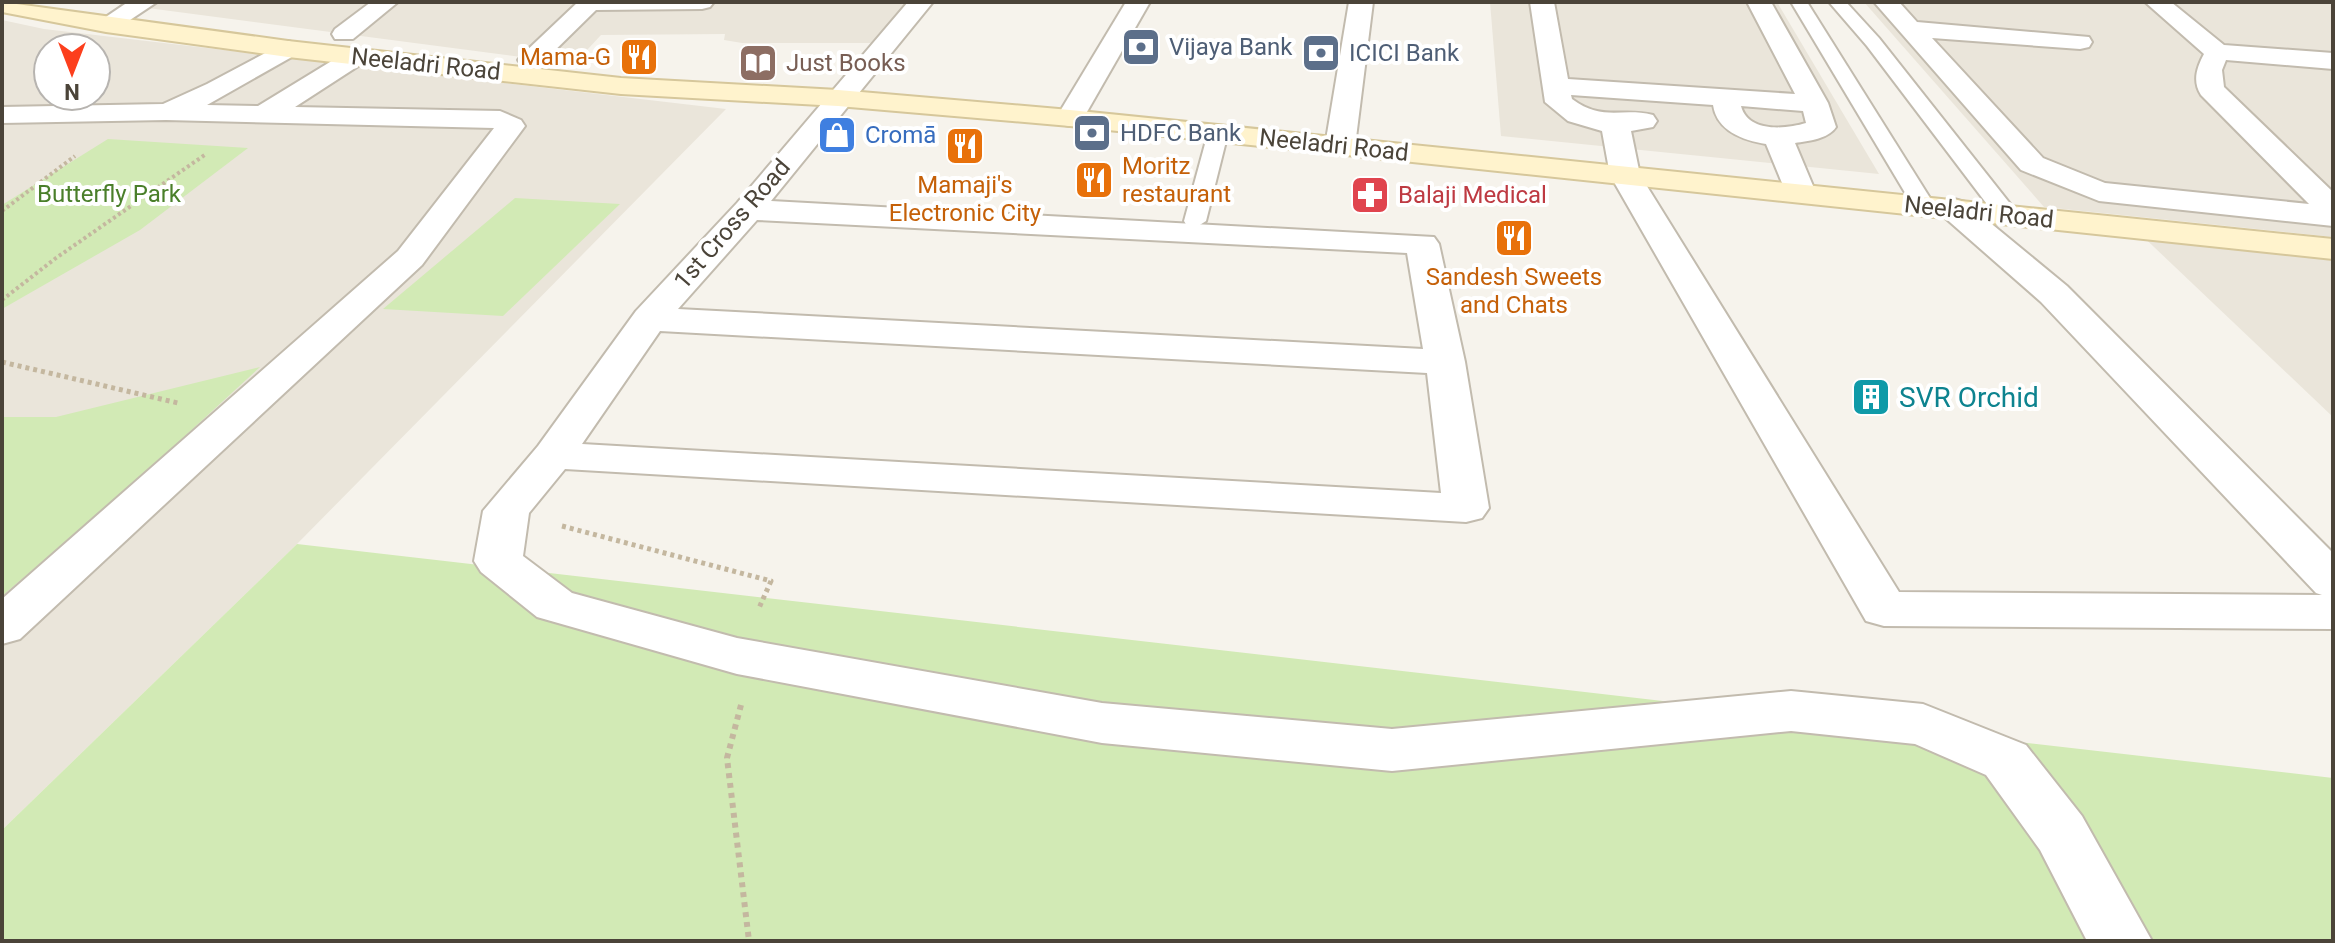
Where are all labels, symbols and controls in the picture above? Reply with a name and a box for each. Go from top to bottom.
bank icon: Vijaya Bank [1120,26,1162,68]
north arrow [32,32,112,112]
bank icon: ICICI Bank [1300,32,1342,74]
place label: Vijaya Bank [1169,33,1293,61]
restaurant icon: Mama-G [618,36,660,78]
place label: ICICI Bank [1349,39,1460,67]
street label: Neeladri Road [350,42,502,86]
library icon: Just Books [737,42,779,84]
place label: Mama-G [520,43,611,71]
place label: Just Books [786,49,906,77]
text: N [64,79,80,104]
bank icon: HDFC Bank [1071,112,1113,154]
shop icon: Cromā [816,114,858,156]
place label: HDFC Bank [1120,119,1242,147]
place label: Cromā [865,121,936,149]
street label: Neeladri Road [1258,123,1410,167]
restaurant icon: Mamaji's Electronic City [944,125,986,167]
place label: Moritz restaurant [1122,152,1231,208]
street label: 1st Cross Road [668,153,796,295]
restaurant icon: Moritz restaurant [1073,159,1115,201]
place label: Mamaji's Electronic City [889,171,1042,227]
pharmacy icon: Balaji Medical [1349,174,1391,216]
park label: Butterfly Park [37,180,182,208]
place label: Balaji Medical [1398,181,1547,209]
street label: Neeladri Road [1903,190,2055,234]
restaurant icon: Sandesh Sweets and Chats [1493,217,1535,259]
place label: Sandesh Sweets and Chats [1426,263,1602,319]
building icon: SVR Orchid [1850,376,1892,418]
place label: SVR Orchid [1899,381,2039,414]

